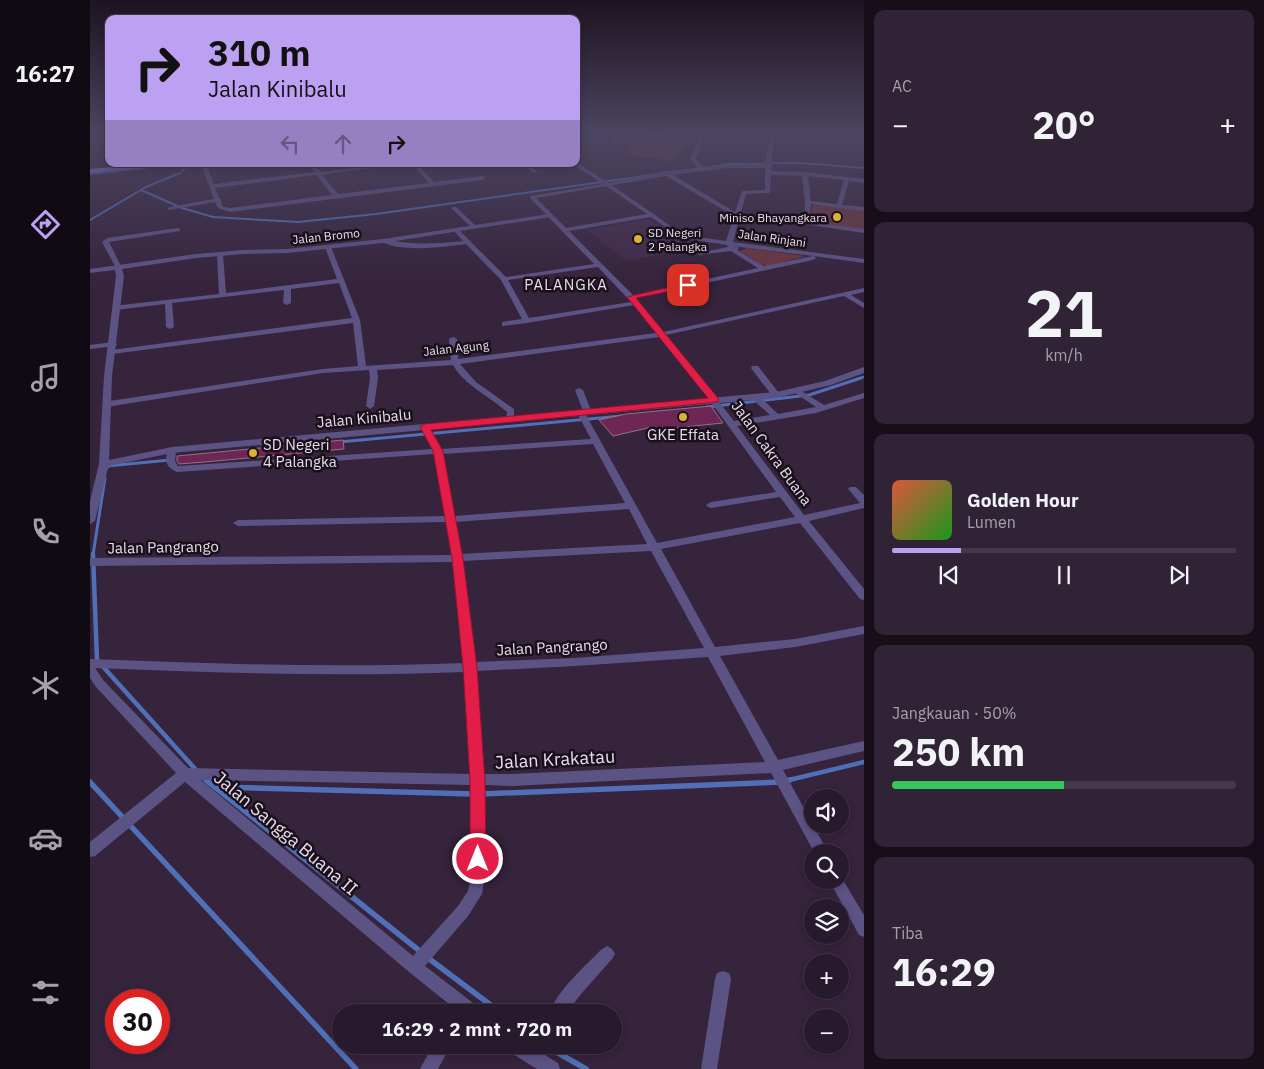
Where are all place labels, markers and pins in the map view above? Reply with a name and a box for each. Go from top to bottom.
place label: Miniso Bhayangkara [719,210,828,225]
marker: Miniso Bhayangkara [831,211,843,223]
place label: SD Negeri 2 Palangka [648,225,708,254]
marker: SD Negeri 2 Palangka [632,233,644,245]
pin [667,264,709,306]
marker: GKE Effata [677,411,689,423]
place label: GKE Effata [647,425,719,444]
place label: SD Negeri 4 Palangka [263,435,337,471]
marker: SD Negeri 4 Palangka [247,447,259,459]

